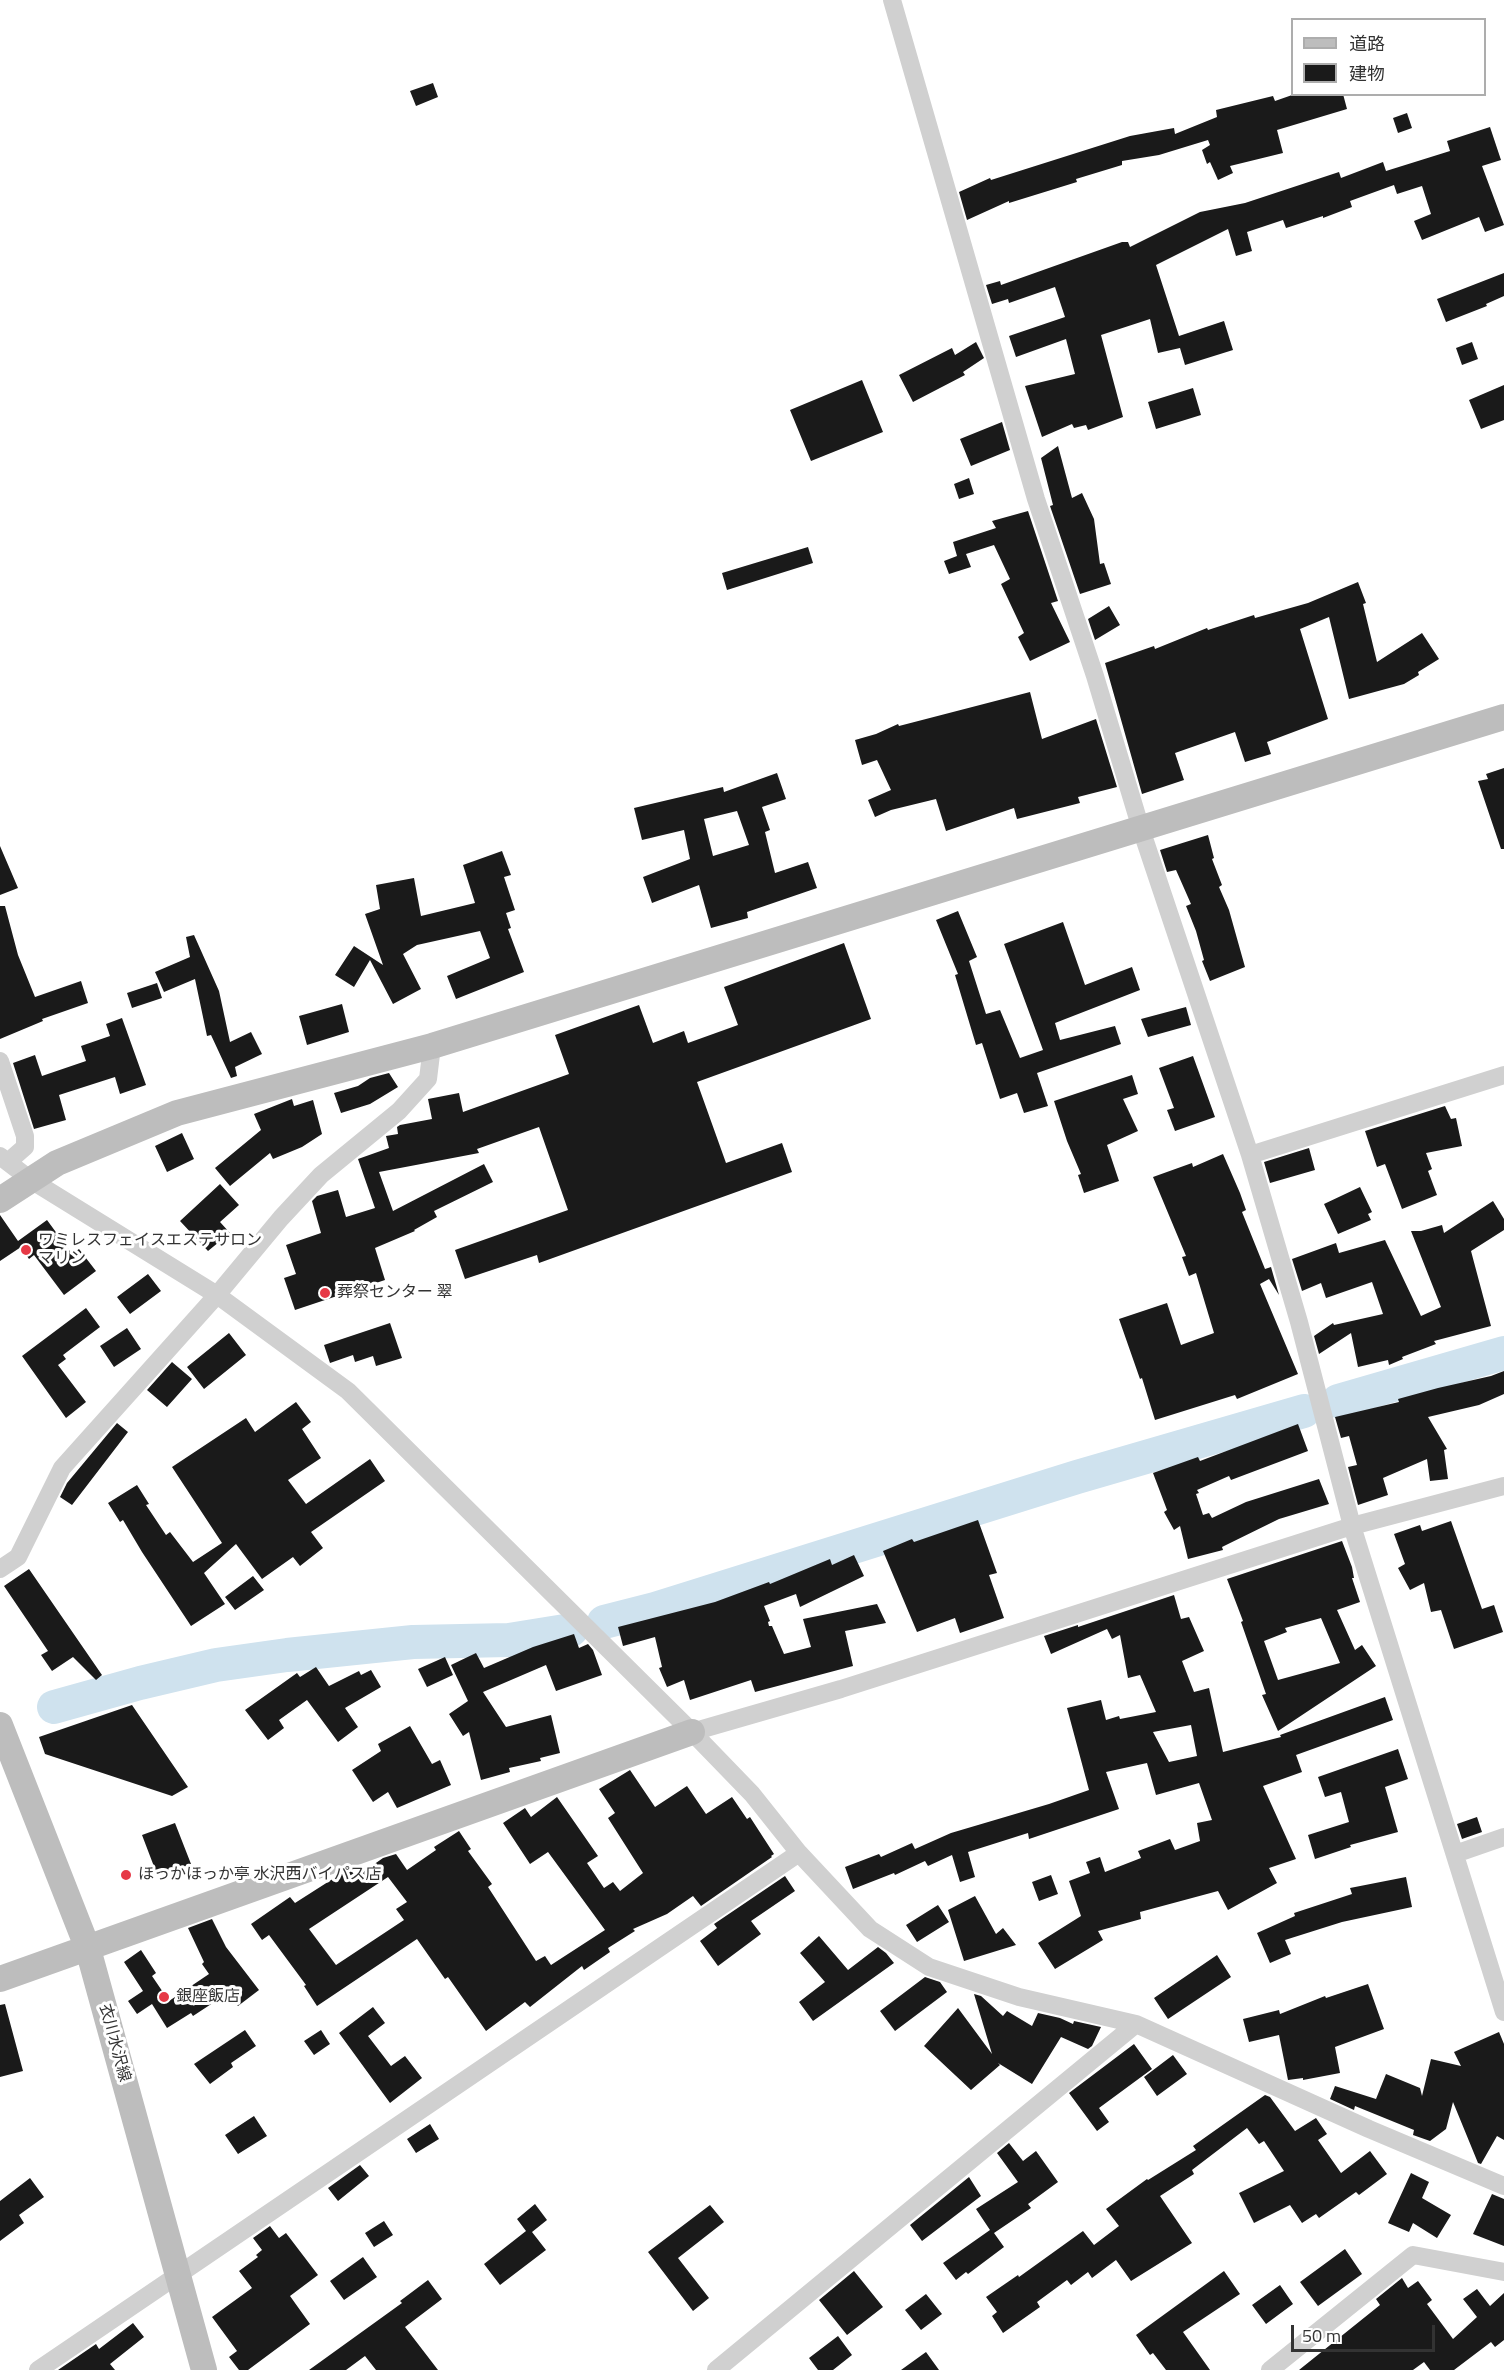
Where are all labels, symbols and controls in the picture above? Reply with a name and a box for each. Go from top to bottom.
legend [1291,18,1486,96]
text: 道路 [1349,30,1385,57]
text: 建物 [1349,60,1385,87]
place label: ワミレスフェイスエステサロン マリン [38,1231,262,1269]
marker: ワミレスフェイスエステサロン マリン [19,1243,33,1257]
place label: 葬祭センター 翠 [337,1283,453,1303]
marker: 葬祭センター 翠 [318,1286,332,1300]
place label: ほっかほっか亭 水沢西バイパス店 [138,1865,382,1885]
marker: ほっかほっか亭 水沢西バイパス店 [119,1868,133,1882]
place label: 銀座飯店 [176,1987,240,2007]
marker: 銀座飯店 [157,1990,171,2004]
street label: 衣川水沢線 [94,2002,134,2084]
scale bar [1294,2313,1438,2351]
text: 50 m [1302,2322,1341,2349]

